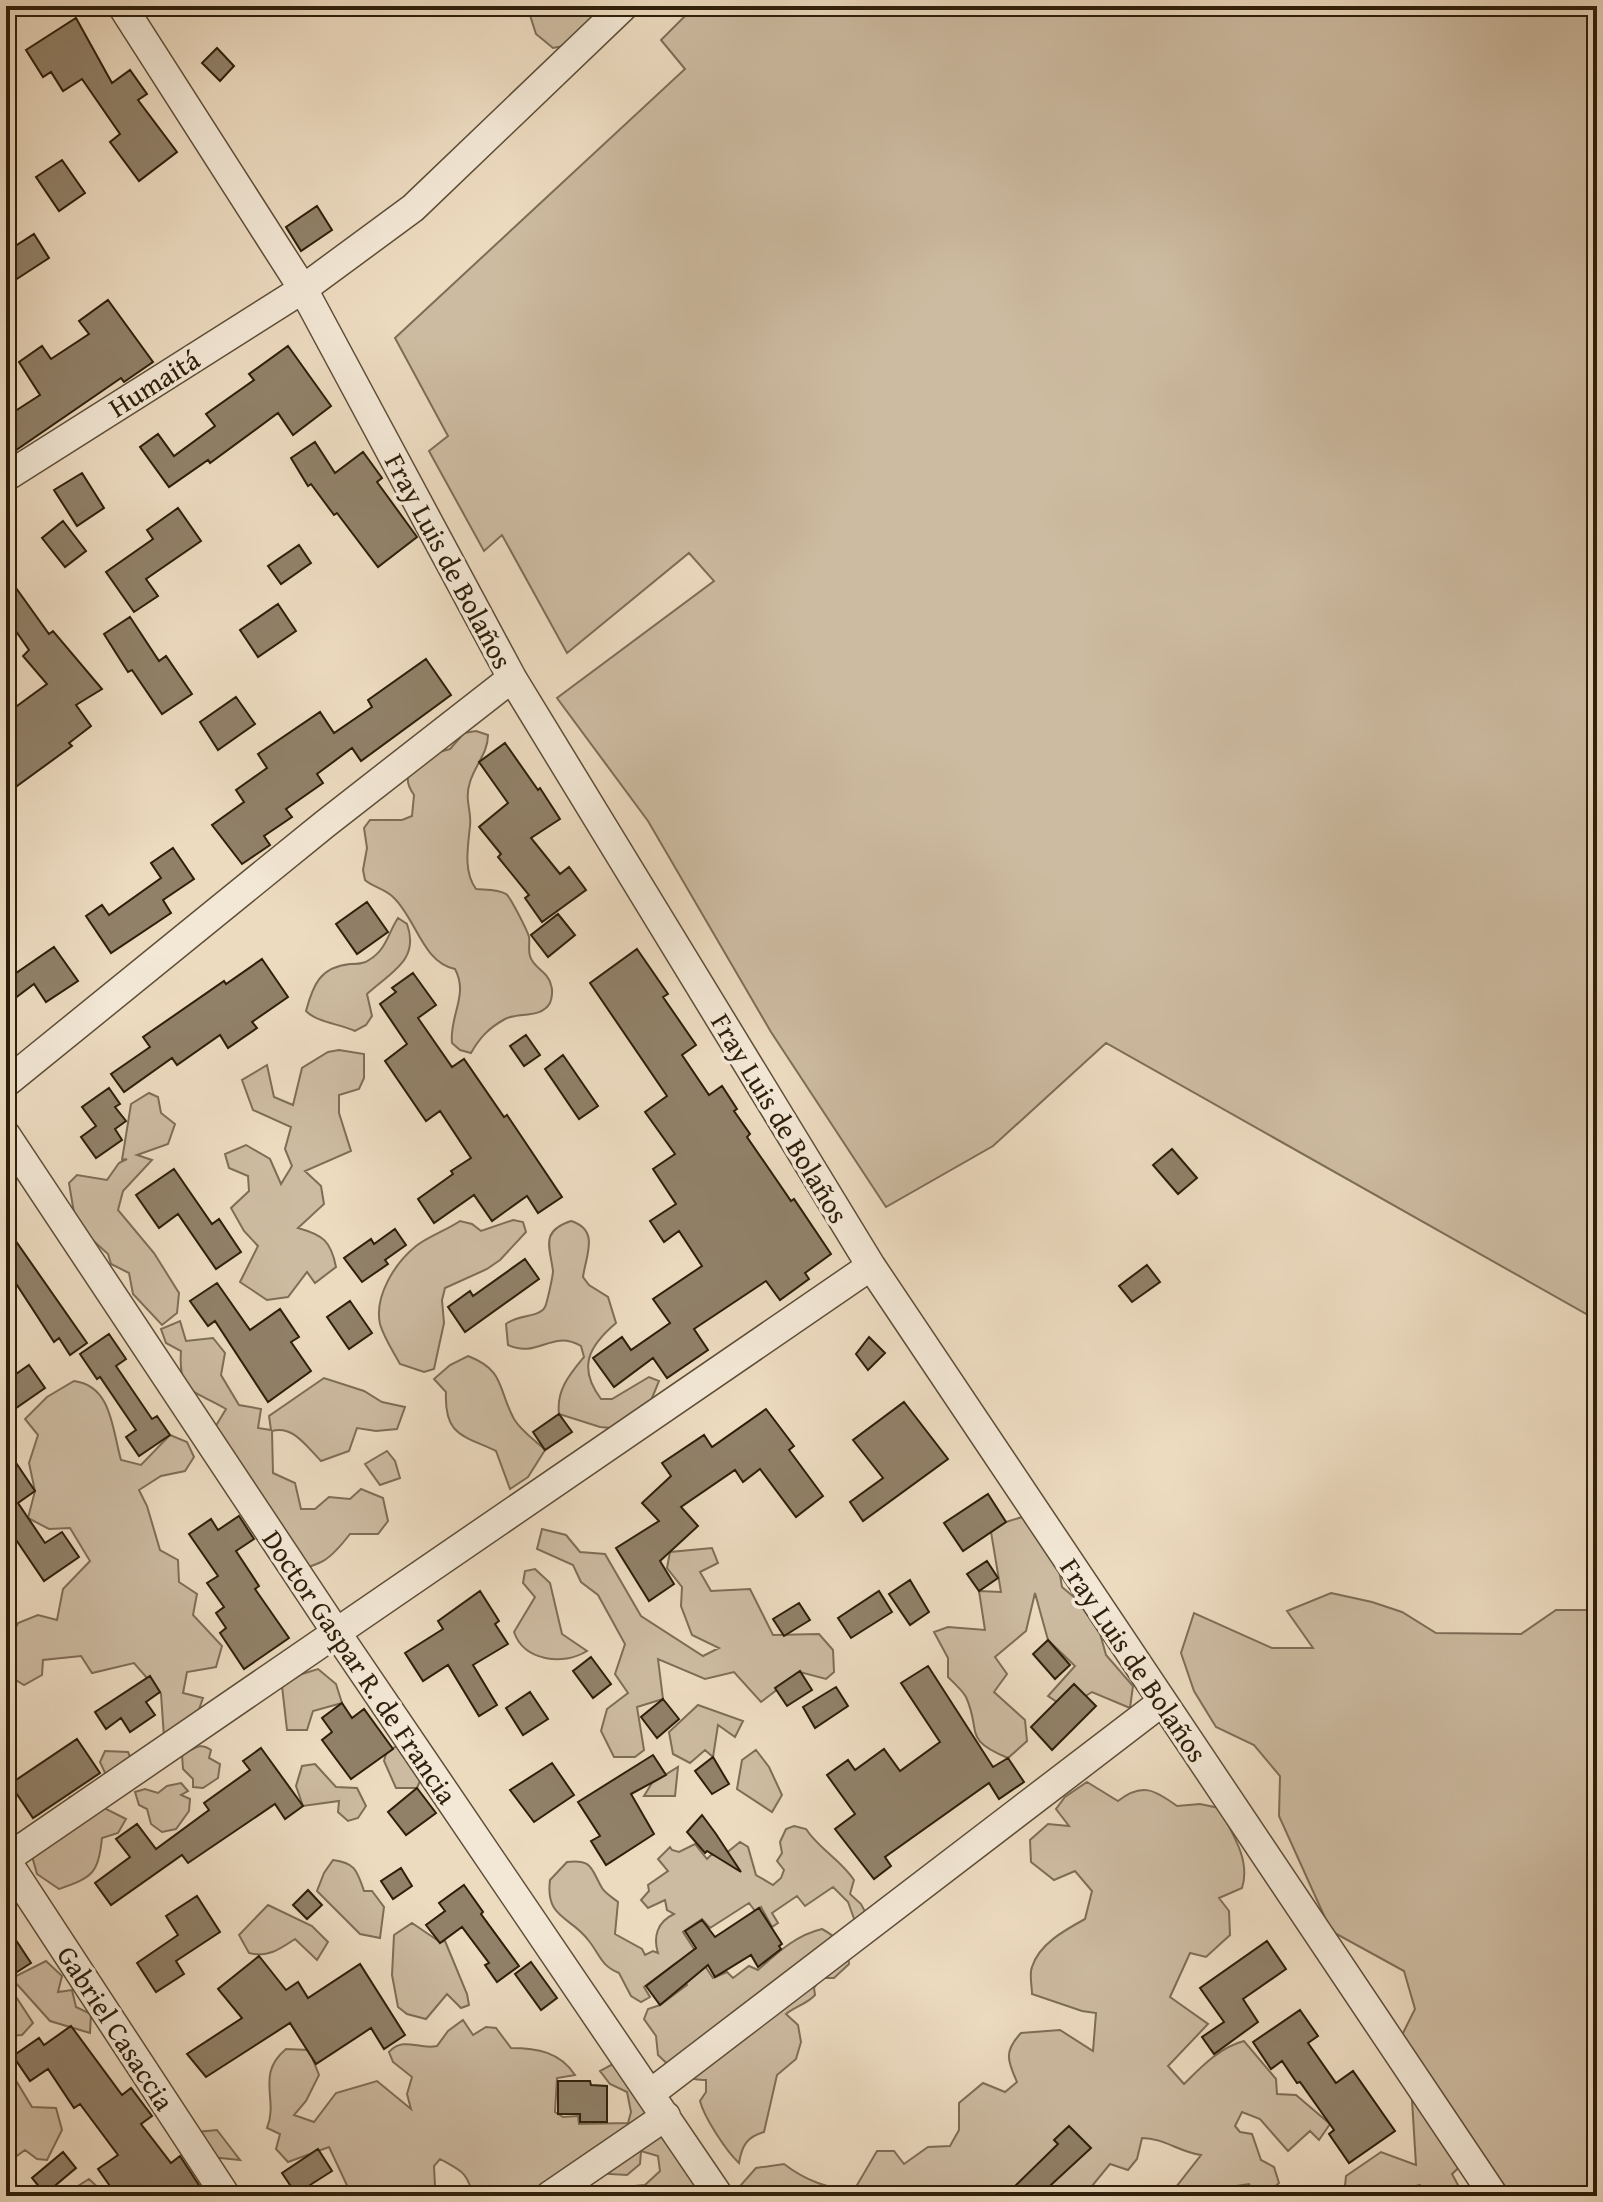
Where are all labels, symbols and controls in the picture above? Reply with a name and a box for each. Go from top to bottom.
street label: Humaitá [100,338,208,427]
street label: Fray Luis de Bolaños [375,446,524,676]
street label: Fray Luis de Bolaños [701,1005,860,1231]
street label: Doctor Gaspar R. de Francia [253,1521,468,1813]
street label: Fray Luis de Bolaños [1051,1549,1218,1770]
street label: Gabriel Casaccia [48,1937,186,2119]

